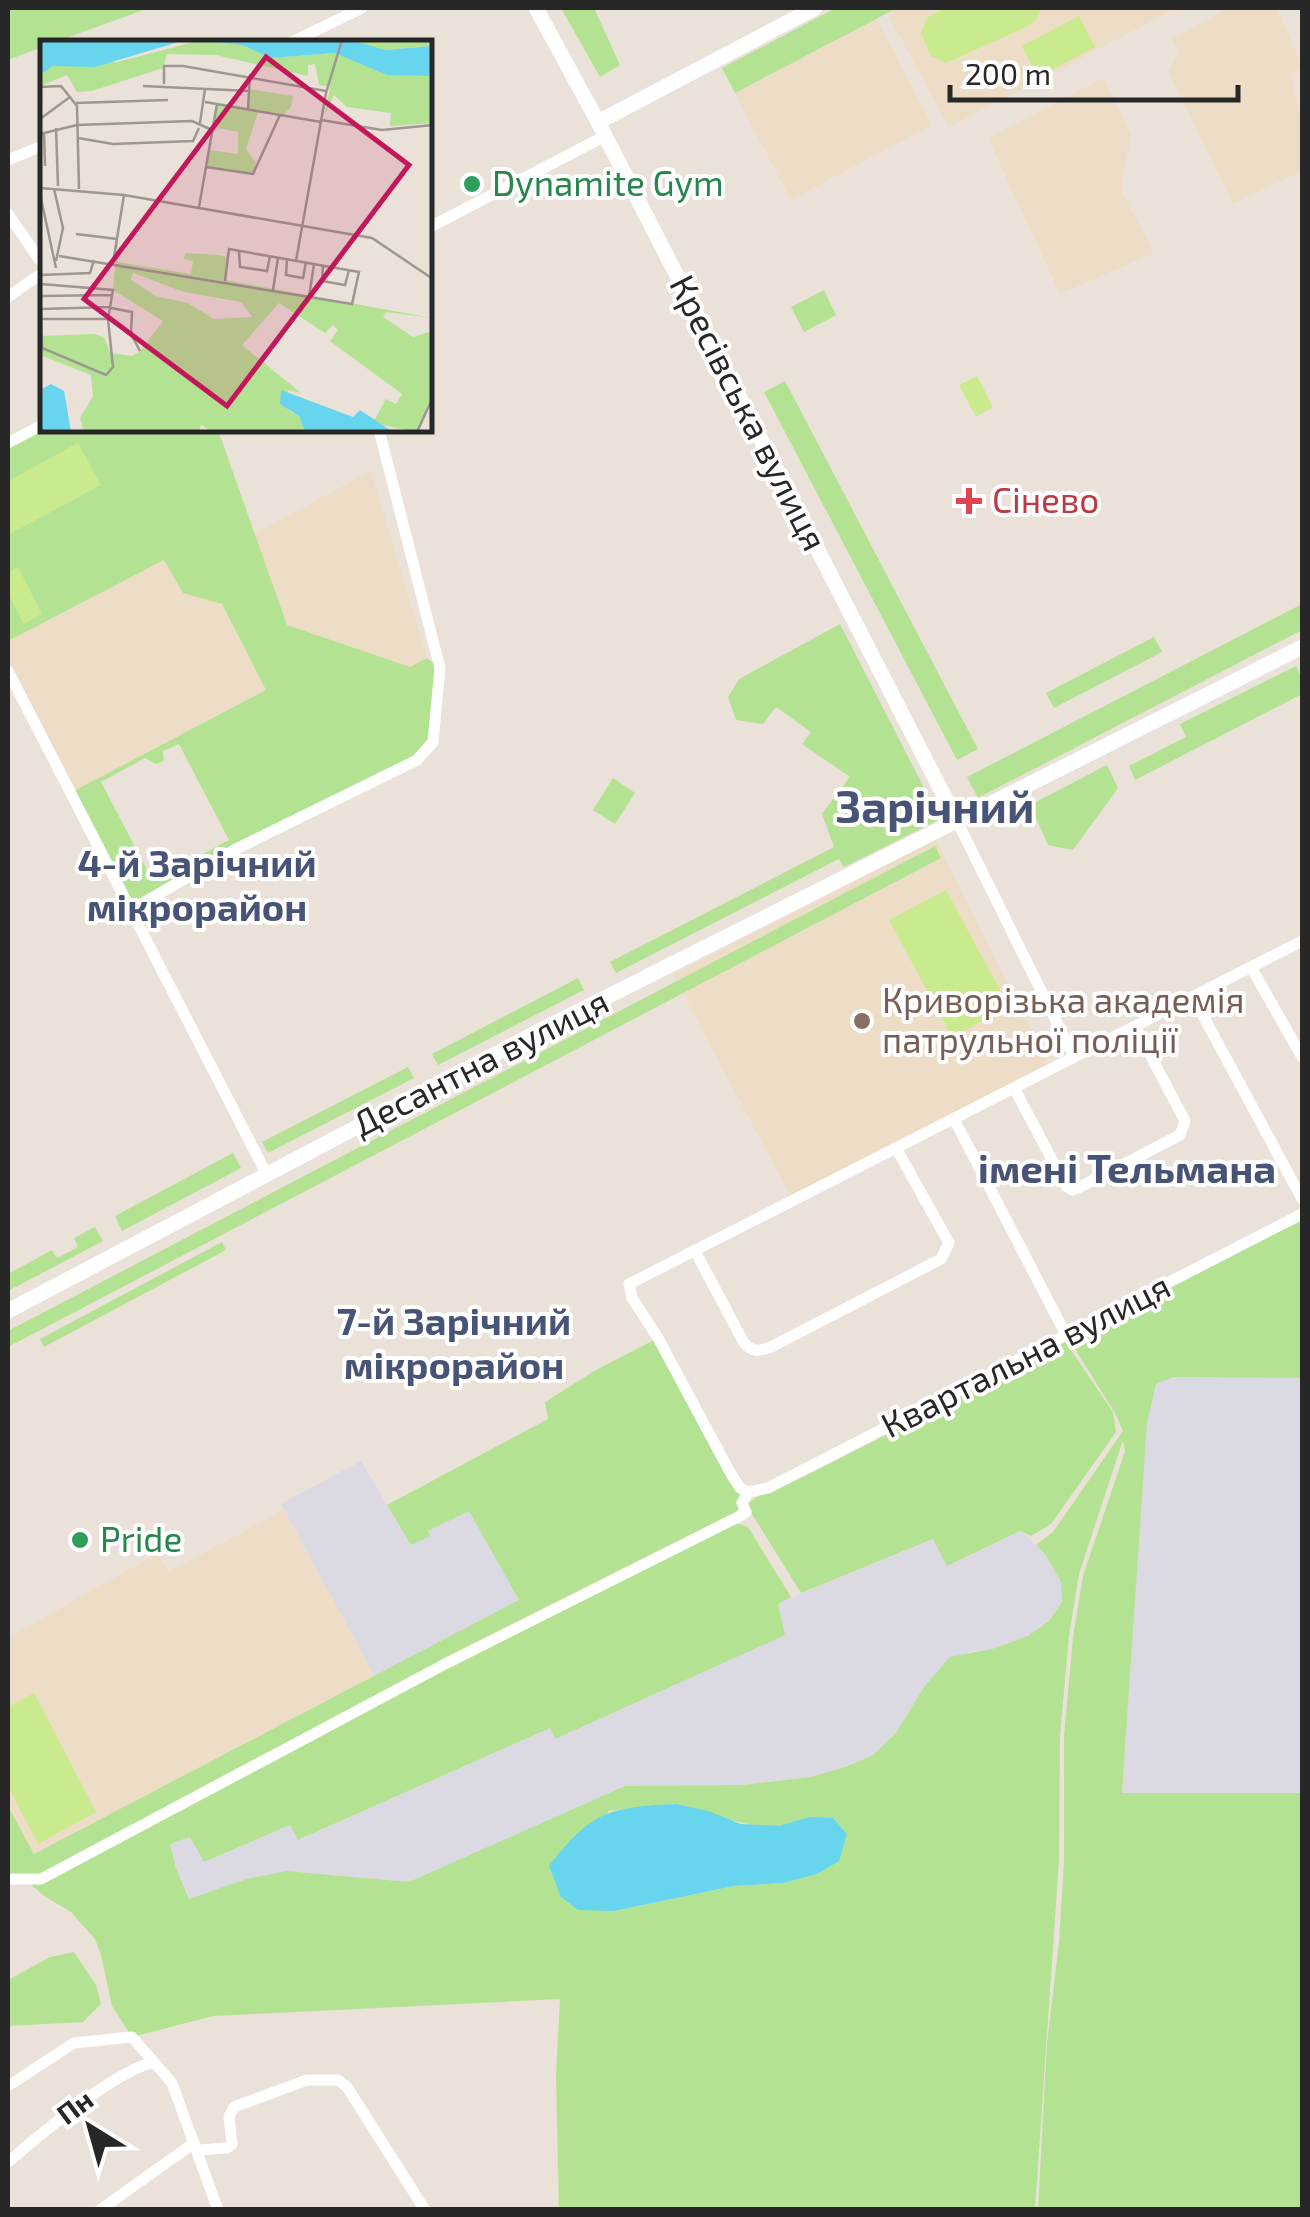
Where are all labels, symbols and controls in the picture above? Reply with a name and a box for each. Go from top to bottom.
inset map [40,40,432,432]
scale bar [950,40,1238,102]
text: 200 m [965,55,1051,91]
place label: Dynamite Gym [492,161,724,203]
marker: Dynamite Gym [461,173,483,195]
street label: Кресівська вулиця [661,267,837,557]
place label: Сінево [992,478,1099,520]
marker: Сінево [956,488,982,514]
district label: Зарічний [836,778,1034,833]
district label: 4-й Зарічний мікрорайон [77,839,317,929]
place label: Криворізька академія патрульної поліції [882,978,1244,1061]
street label: Десантна вулиця [345,979,615,1145]
marker: Криворізька академія патрульної поліції [851,1010,873,1032]
district label: імені Тельмана [978,1143,1276,1191]
street label: Квартальна вулиця [874,1263,1177,1446]
district label: 7-й Зарічний мікрорайон [337,1297,571,1387]
place label: Pride [100,1517,182,1559]
marker: Pride [69,1529,91,1551]
north arrow [40,2077,140,2177]
text: Пн [50,2082,99,2131]

